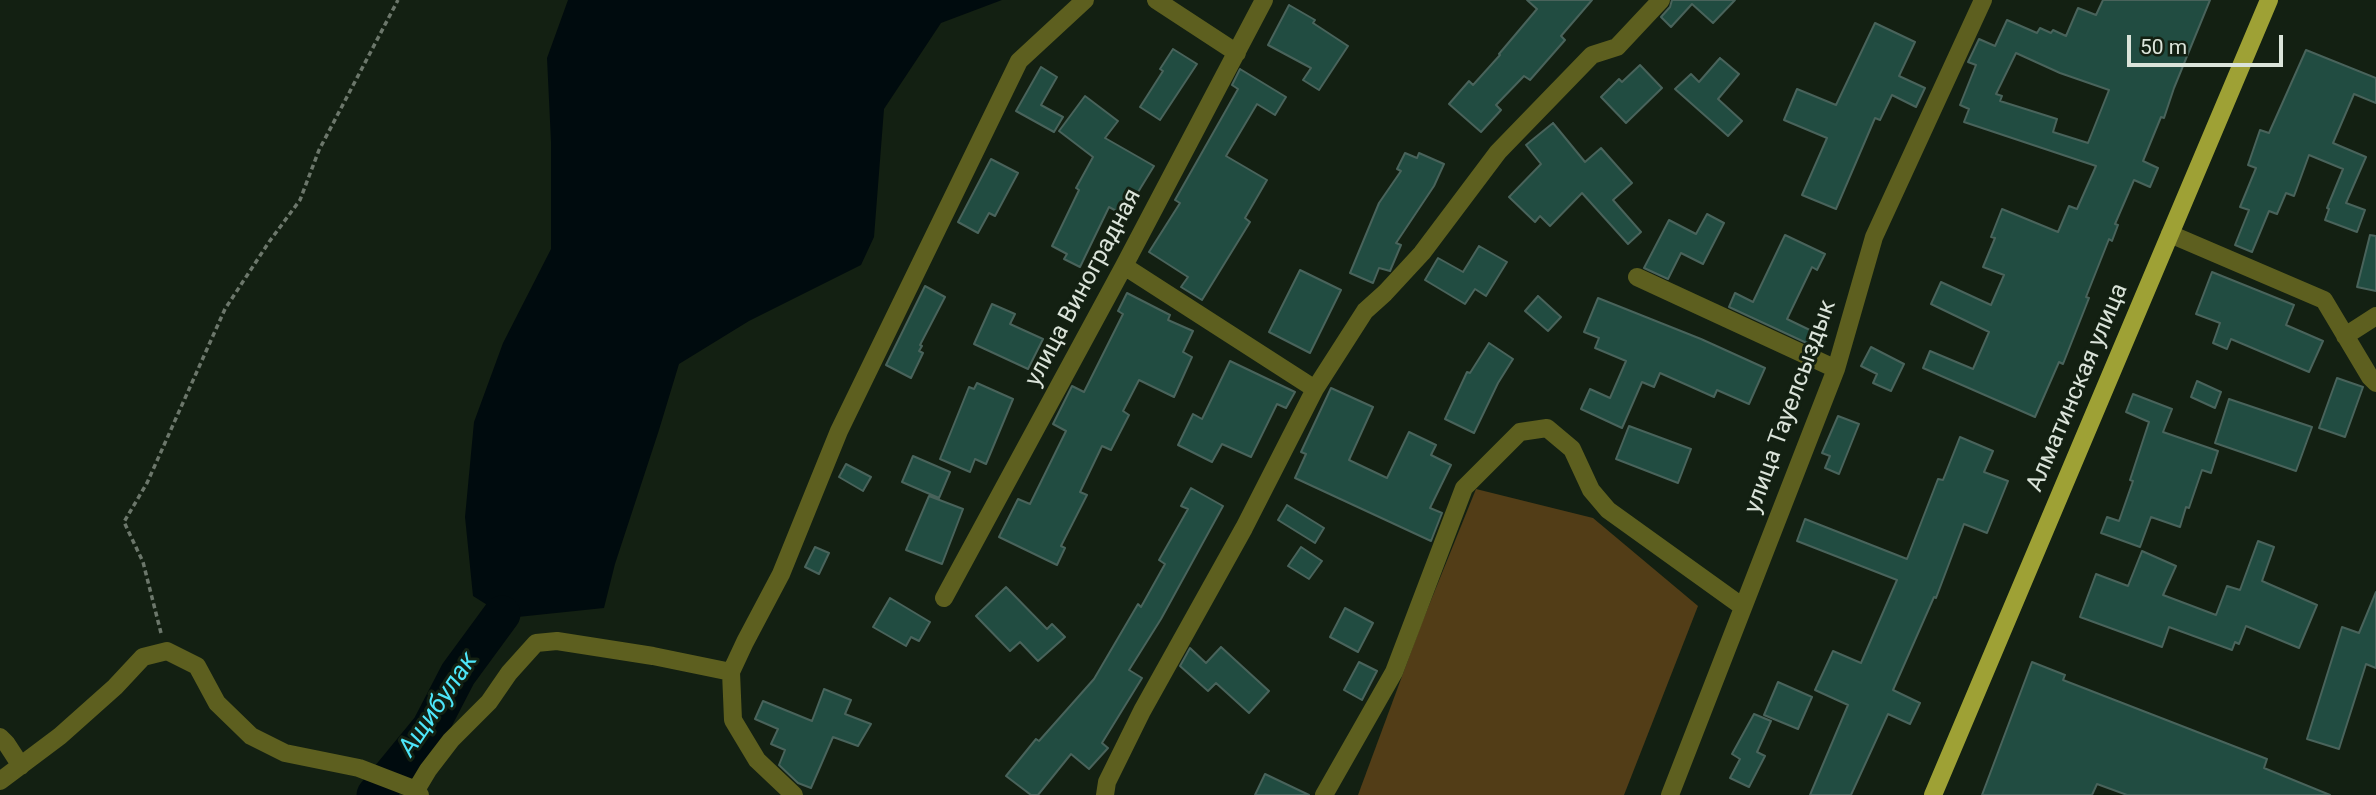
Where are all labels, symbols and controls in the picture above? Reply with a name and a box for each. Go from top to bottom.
scale bar [2131,21,2287,65]
text: 50 m [2140,35,2187,59]
street label: улица Виноградная [1020,184,1148,392]
street label: Алматинская улица [2021,280,2135,496]
street label: улица Тауелсыздык [1739,296,1843,518]
water label: Ащибулак [393,647,485,763]

